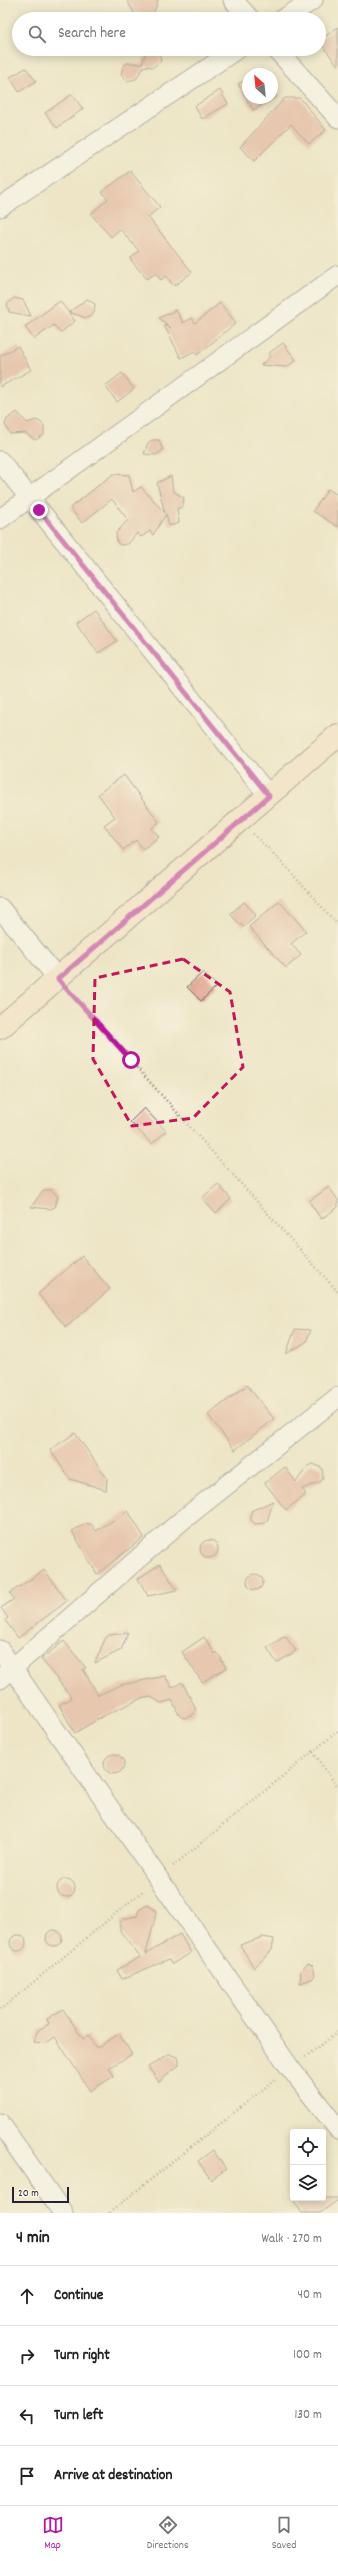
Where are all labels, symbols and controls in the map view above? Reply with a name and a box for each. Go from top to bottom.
search box [12,12,326,56]
icon: search [26,23,48,45]
text: Search here [58,23,126,45]
north arrow [242,68,278,104]
route end [30,501,48,519]
route start [122,1051,140,1069]
map controls [290,2129,326,2201]
button: locate [290,2129,326,2165]
button: layers [290,2165,326,2201]
scale bar [12,2185,69,2204]
text: 20 m [18,2186,39,2202]
text: 4 min [16,2227,50,2251]
text: Walk · 270 m [261,2230,322,2249]
icon: ahead [16,2285,38,2307]
text: Continue [54,2285,103,2307]
text: 40 m [298,2286,322,2305]
icon: right [16,2345,38,2367]
text: Turn right [54,2345,110,2367]
text: 100 m [293,2346,322,2365]
icon: left [16,2405,38,2427]
text: Turn left [54,2405,103,2427]
text: 130 m [294,2406,322,2425]
icon: arrive [16,2465,38,2487]
text: Arrive at destination [54,2465,172,2487]
tab: Map [42,2514,64,2554]
tab: Directions [147,2514,189,2554]
tab: Saved [272,2514,296,2554]

